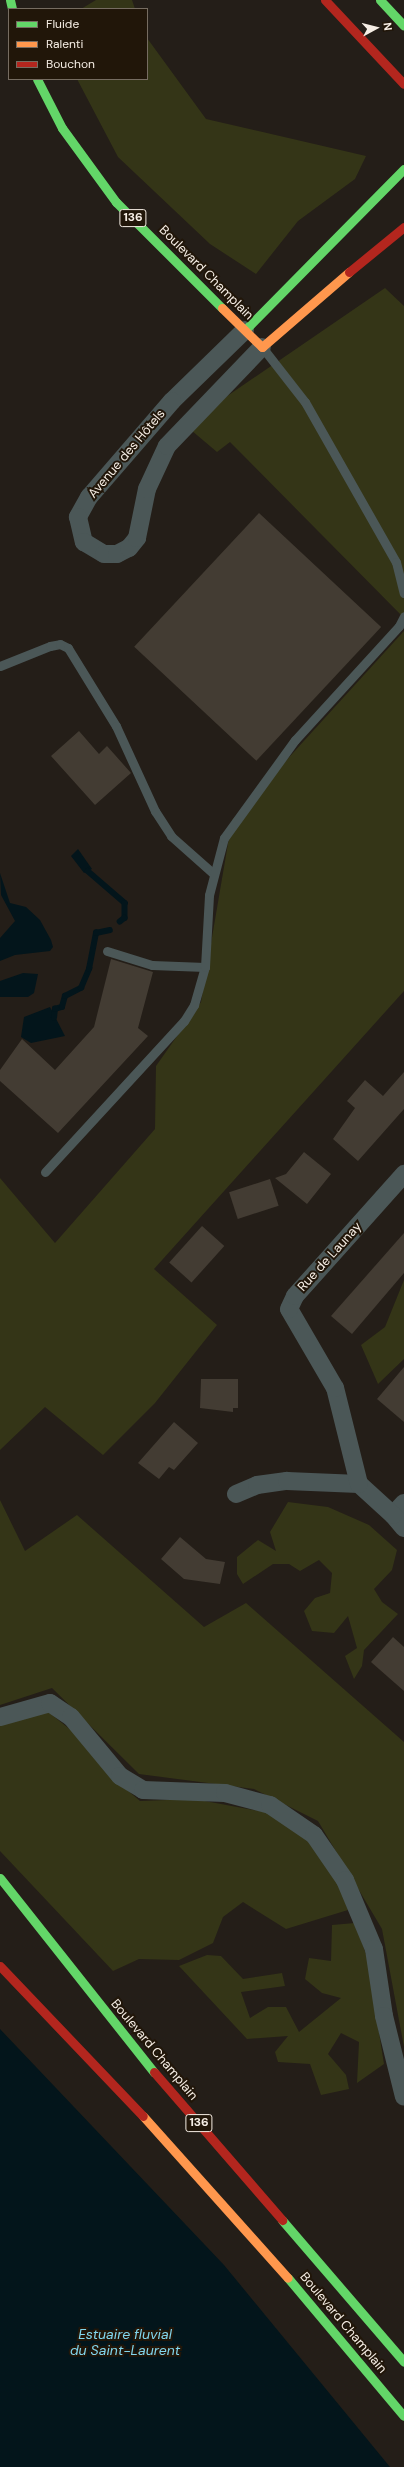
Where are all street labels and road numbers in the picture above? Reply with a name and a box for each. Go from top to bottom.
road number: 136 [119,208,147,228]
street label: Boulevard Champlain [156,223,256,323]
street label: Avenue des Hôtels [85,406,169,502]
street label: Rue de Launay [295,1219,365,1295]
street label: Boulevard Champlain [107,1996,201,2104]
road number: 136 [185,2113,213,2133]
street label: Boulevard Champlain [296,2269,390,2377]

